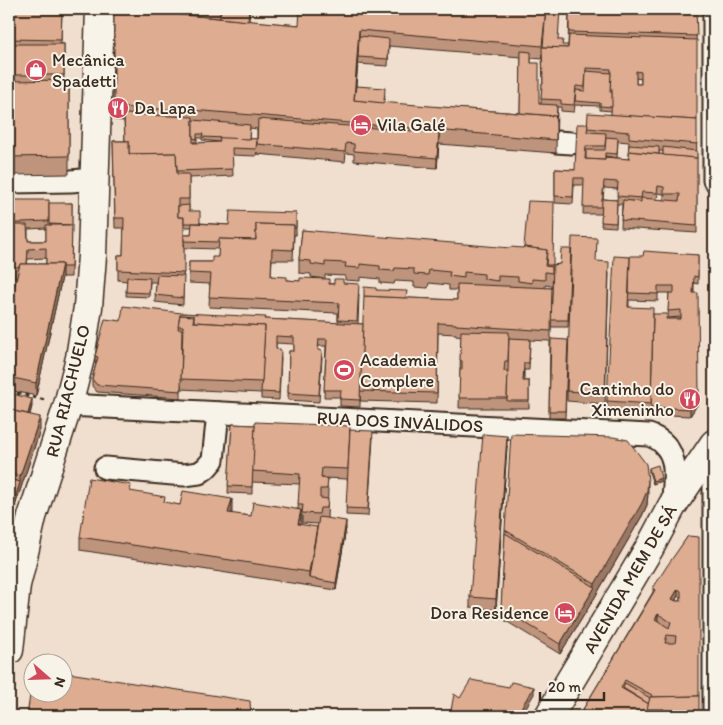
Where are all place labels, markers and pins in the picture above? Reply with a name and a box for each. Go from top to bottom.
place label: Mecânica Spadetti [52,49,125,92]
shop icon: Mecânica Spadetti [24,58,48,82]
restaurant icon: Da Lapa [106,96,130,120]
place label: Da Lapa [134,97,197,119]
hotel icon: Vila Galé [349,113,373,137]
place label: Vila Galé [377,114,446,136]
place label: Academia Complere [360,349,437,392]
sports icon: Academia Complere [332,358,356,382]
place label: Cantinho do Ximeninho [580,378,674,421]
restaurant icon: Cantinho do Ximeninho [678,387,702,411]
hotel icon: Dora Residence [553,601,577,625]
place label: Dora Residence [430,602,549,624]

